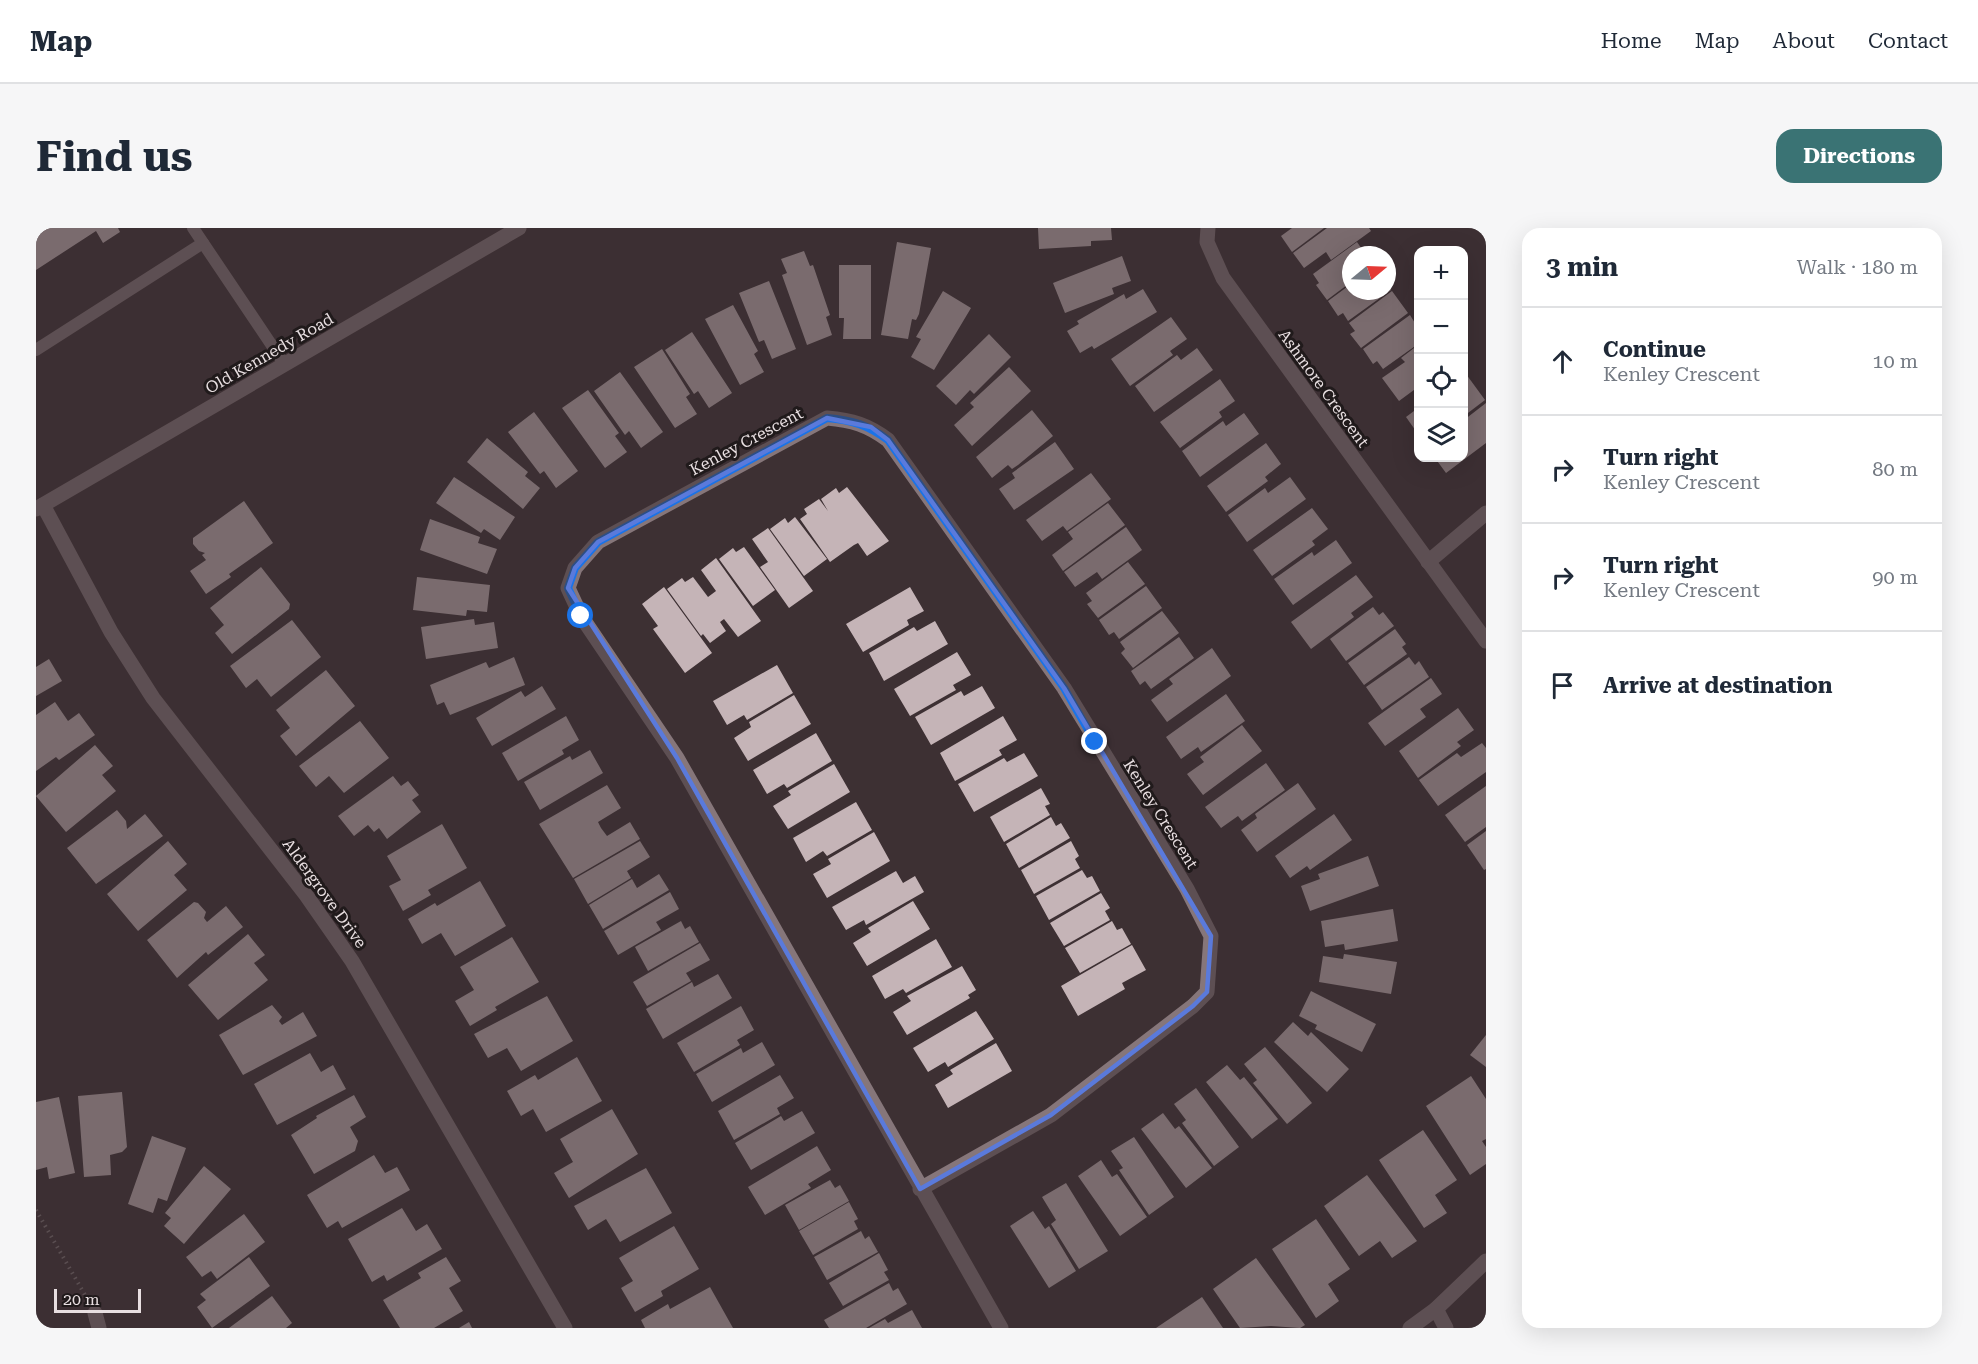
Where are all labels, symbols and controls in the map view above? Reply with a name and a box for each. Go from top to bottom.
text: Map [30,25,92,58]
text: Home [1601,29,1662,53]
text: Map [1695,29,1740,53]
text: About [1773,29,1835,53]
text: Contact [1868,29,1948,53]
button: Directions [1776,129,1942,183]
text: Find us [36,132,193,181]
north arrow [1342,246,1396,300]
map controls [1414,246,1468,462]
button: + [1414,246,1468,300]
text: 3 min [1546,252,1618,282]
text: Walk · 180 m [1797,255,1918,279]
button: − [1414,300,1468,354]
street label: Old Kennedy Road [202,309,337,398]
street label: Ashmore Crescent [1274,326,1373,451]
text: Continue [1603,337,1706,362]
icon: ahead [1546,345,1579,378]
text: 10 m [1872,349,1918,373]
button: locate [1414,354,1468,408]
text: Kenley Crescent [1603,362,1760,386]
street label: Kenley Crescent [686,404,806,479]
button: layers [1414,408,1468,462]
text: Turn right [1603,445,1718,470]
icon: right [1546,453,1579,486]
text: 80 m [1872,457,1918,481]
text: Kenley Crescent [1603,470,1760,494]
text: Turn right [1603,553,1718,578]
icon: right [1546,561,1579,594]
text: 90 m [1872,565,1918,589]
text: Kenley Crescent [1603,578,1760,602]
route start [567,602,593,628]
icon: arrive [1546,669,1579,702]
text: Arrive at destination [1603,673,1832,698]
route end [1081,728,1107,754]
street label: Kenley Crescent [1119,756,1202,873]
street label: Aldergrove Drive [279,835,371,952]
scale bar [54,1286,141,1314]
text: 20 m [63,1290,100,1309]

